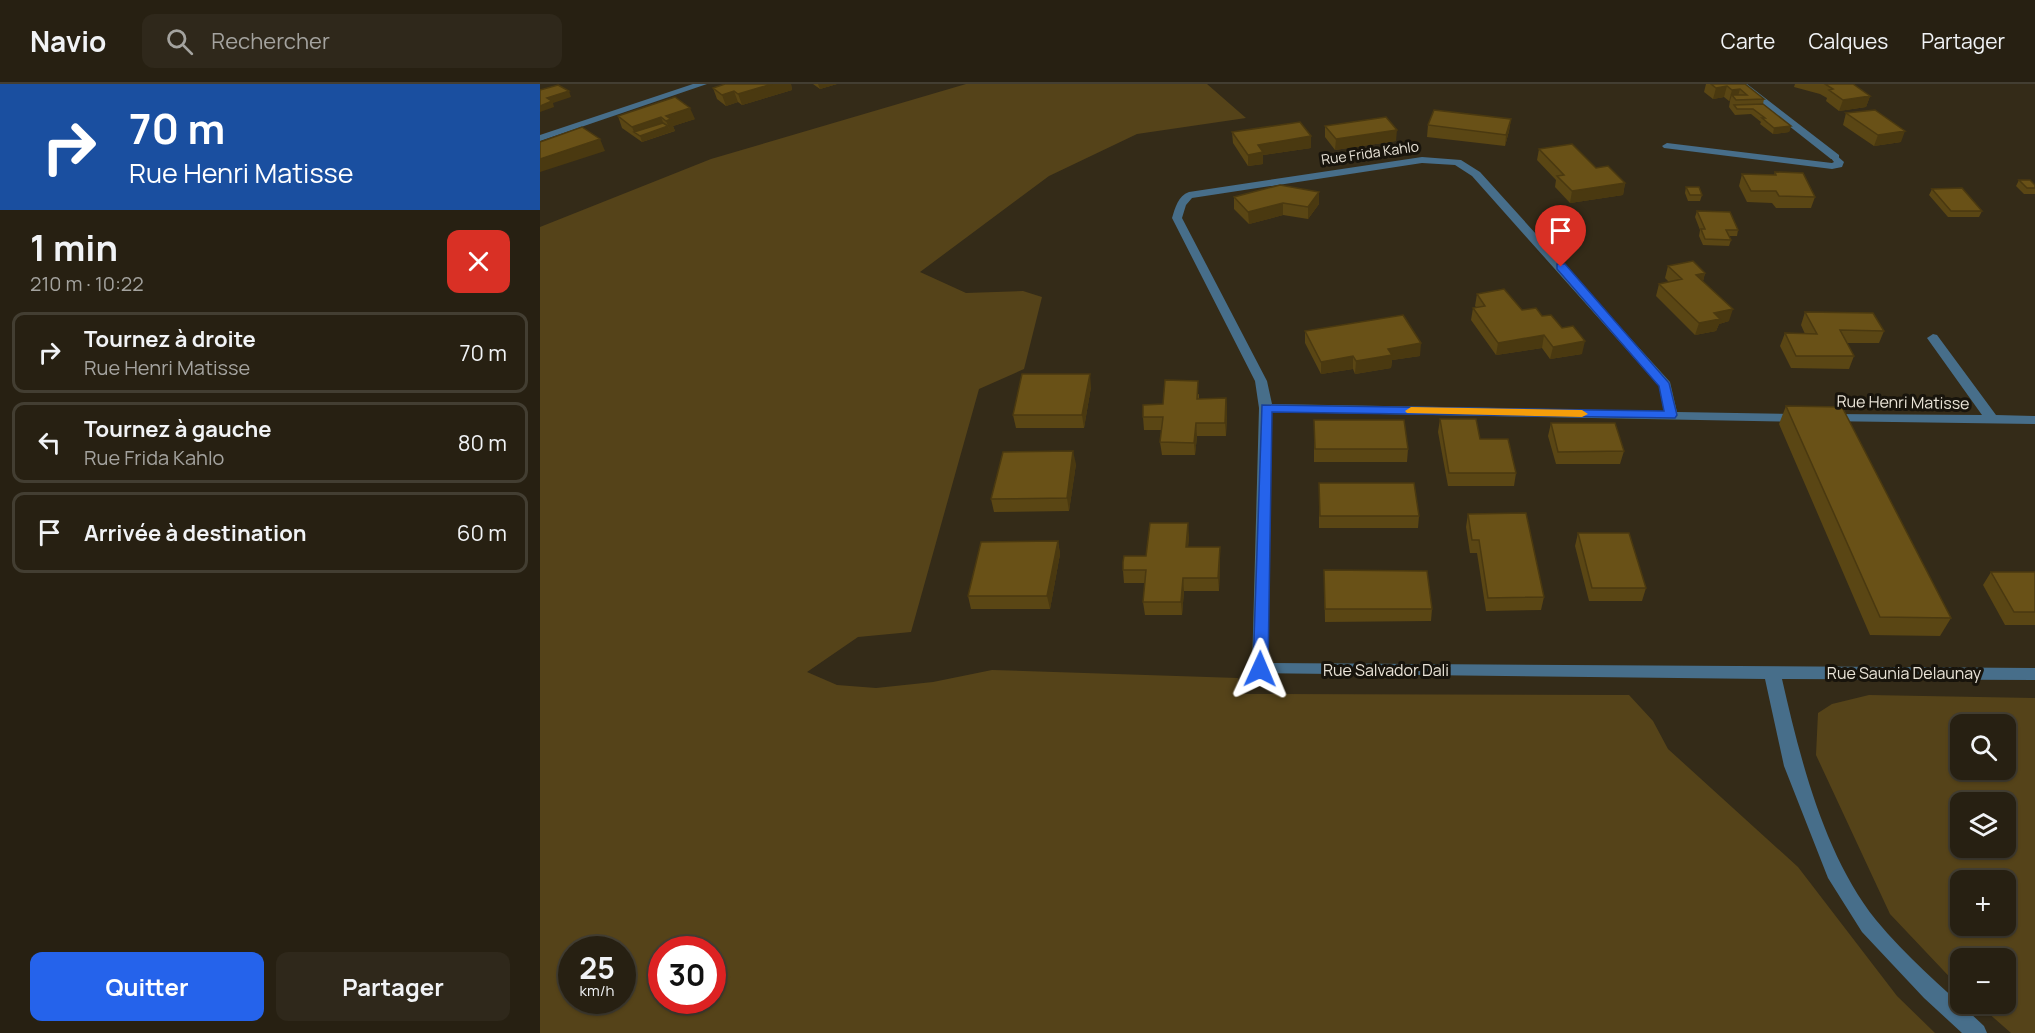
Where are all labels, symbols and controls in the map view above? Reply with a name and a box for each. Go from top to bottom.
search box [142,14,562,68]
text: Navio [30,22,106,60]
icon: search [163,25,196,58]
text: Rechercher [211,26,330,56]
text: Carte [1721,27,1775,55]
text: Calques [1808,27,1888,55]
text: Partager [1921,27,2005,55]
text: 70 m [129,99,225,157]
icon: right [30,108,108,186]
street label: Rue Frida Kahlo [1320,136,1420,169]
text: Rue Henri Matisse [129,154,354,191]
pin [1535,205,1586,267]
icon: arrive [1544,214,1577,247]
text: 1 min [30,223,118,272]
button: close [447,230,510,293]
text: 210 m · 10:22 [30,270,144,297]
text: Tournez à droite [84,324,256,354]
icon: right [33,336,66,369]
text: 70 m [459,338,507,368]
text: Rue Henri Matisse [84,354,250,381]
street label: Rue Henri Matisse [1836,390,1970,414]
text: Tournez à gauche [84,414,271,444]
icon: left [33,426,66,459]
text: 80 m [458,428,507,458]
text: Rue Frida Kahlo [84,444,224,471]
icon: arrive [33,516,66,549]
text: Arrivée à destination [84,518,307,548]
text: 60 m [457,518,507,548]
position arrow [1228,637,1292,701]
street label: Rue Salvador Dali [1323,659,1449,681]
street label: Rue Saunia Delaunay [1827,662,1982,684]
map controls [1950,714,2016,1014]
button: search [1950,714,2016,780]
button: layers [1950,792,2016,858]
button: + [1950,870,2016,936]
speed limit sign: 30 [648,936,726,1014]
text: 25 [579,947,615,988]
button: − [1950,948,2016,1014]
button: Quitter [30,952,264,1021]
button: Partager [276,952,510,1021]
text: km/h [580,980,614,1001]

